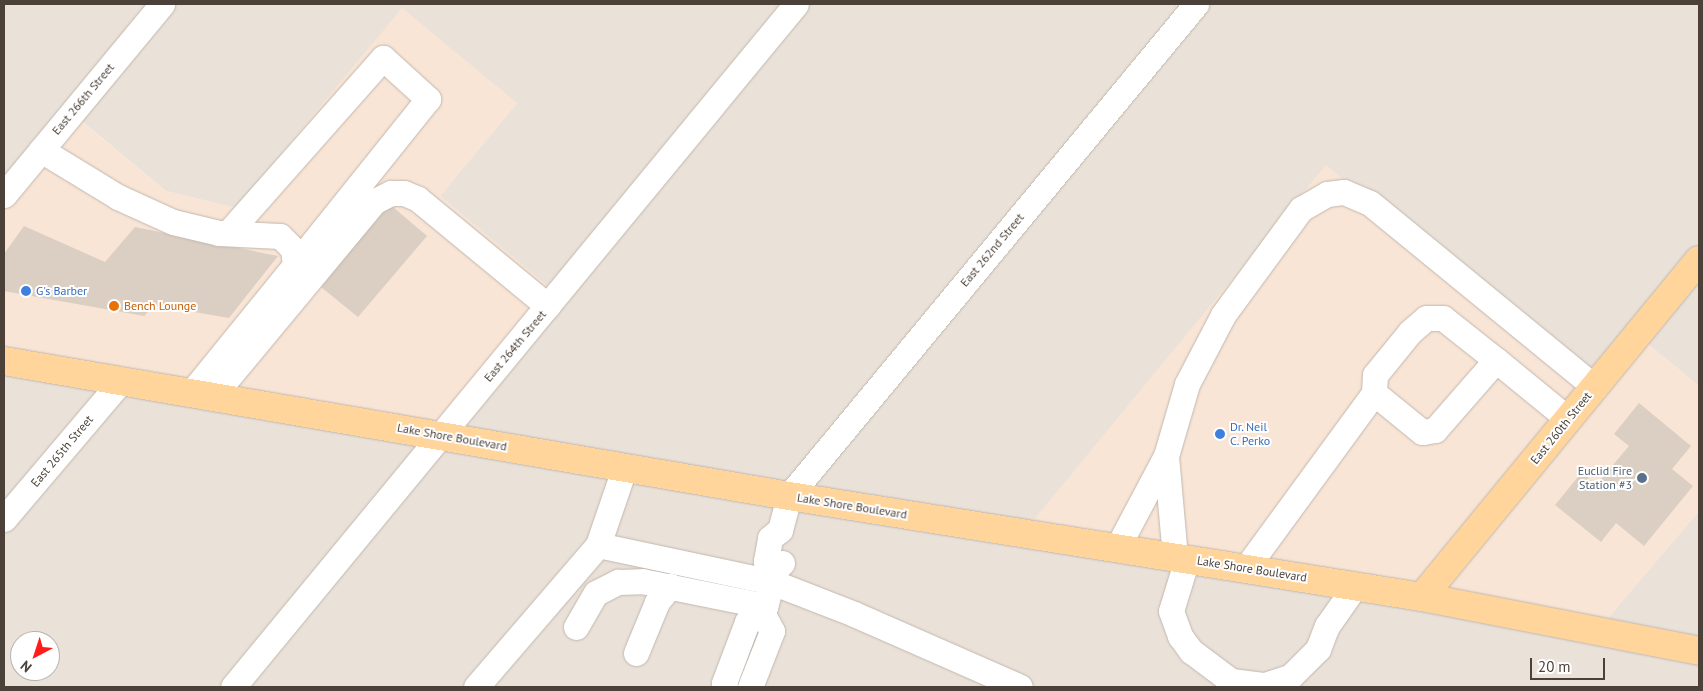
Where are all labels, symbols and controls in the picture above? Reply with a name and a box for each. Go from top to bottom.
street label: East 266th Street [49,60,117,138]
street label: East 262nd Street [957,210,1027,290]
place label: G's Barber [36,284,87,298]
marker: G's Barber [20,285,32,297]
place label: Bench Lounge [124,299,196,313]
marker: Bench Lounge [108,300,120,312]
street label: East 264th Street [481,307,549,385]
street label: East 260th Street [1527,389,1595,467]
street label: East 265th Street [28,412,96,490]
street label: Lake Shore Boulevard [396,420,508,454]
place label: Dr. Neil C. Perko [1230,420,1271,448]
marker: Dr. Neil C. Perko [1214,428,1226,440]
place label: Euclid Fire Station #3 [1578,464,1632,492]
marker: Euclid Fire Station #3 [1636,472,1648,484]
street label: Lake Shore Boulevard [796,490,908,522]
street label: Lake Shore Boulevard [1196,553,1308,585]
north arrow [10,631,60,681]
scale bar [1533,648,1608,680]
text: N [17,657,35,677]
text: 20 m [1538,657,1571,676]

